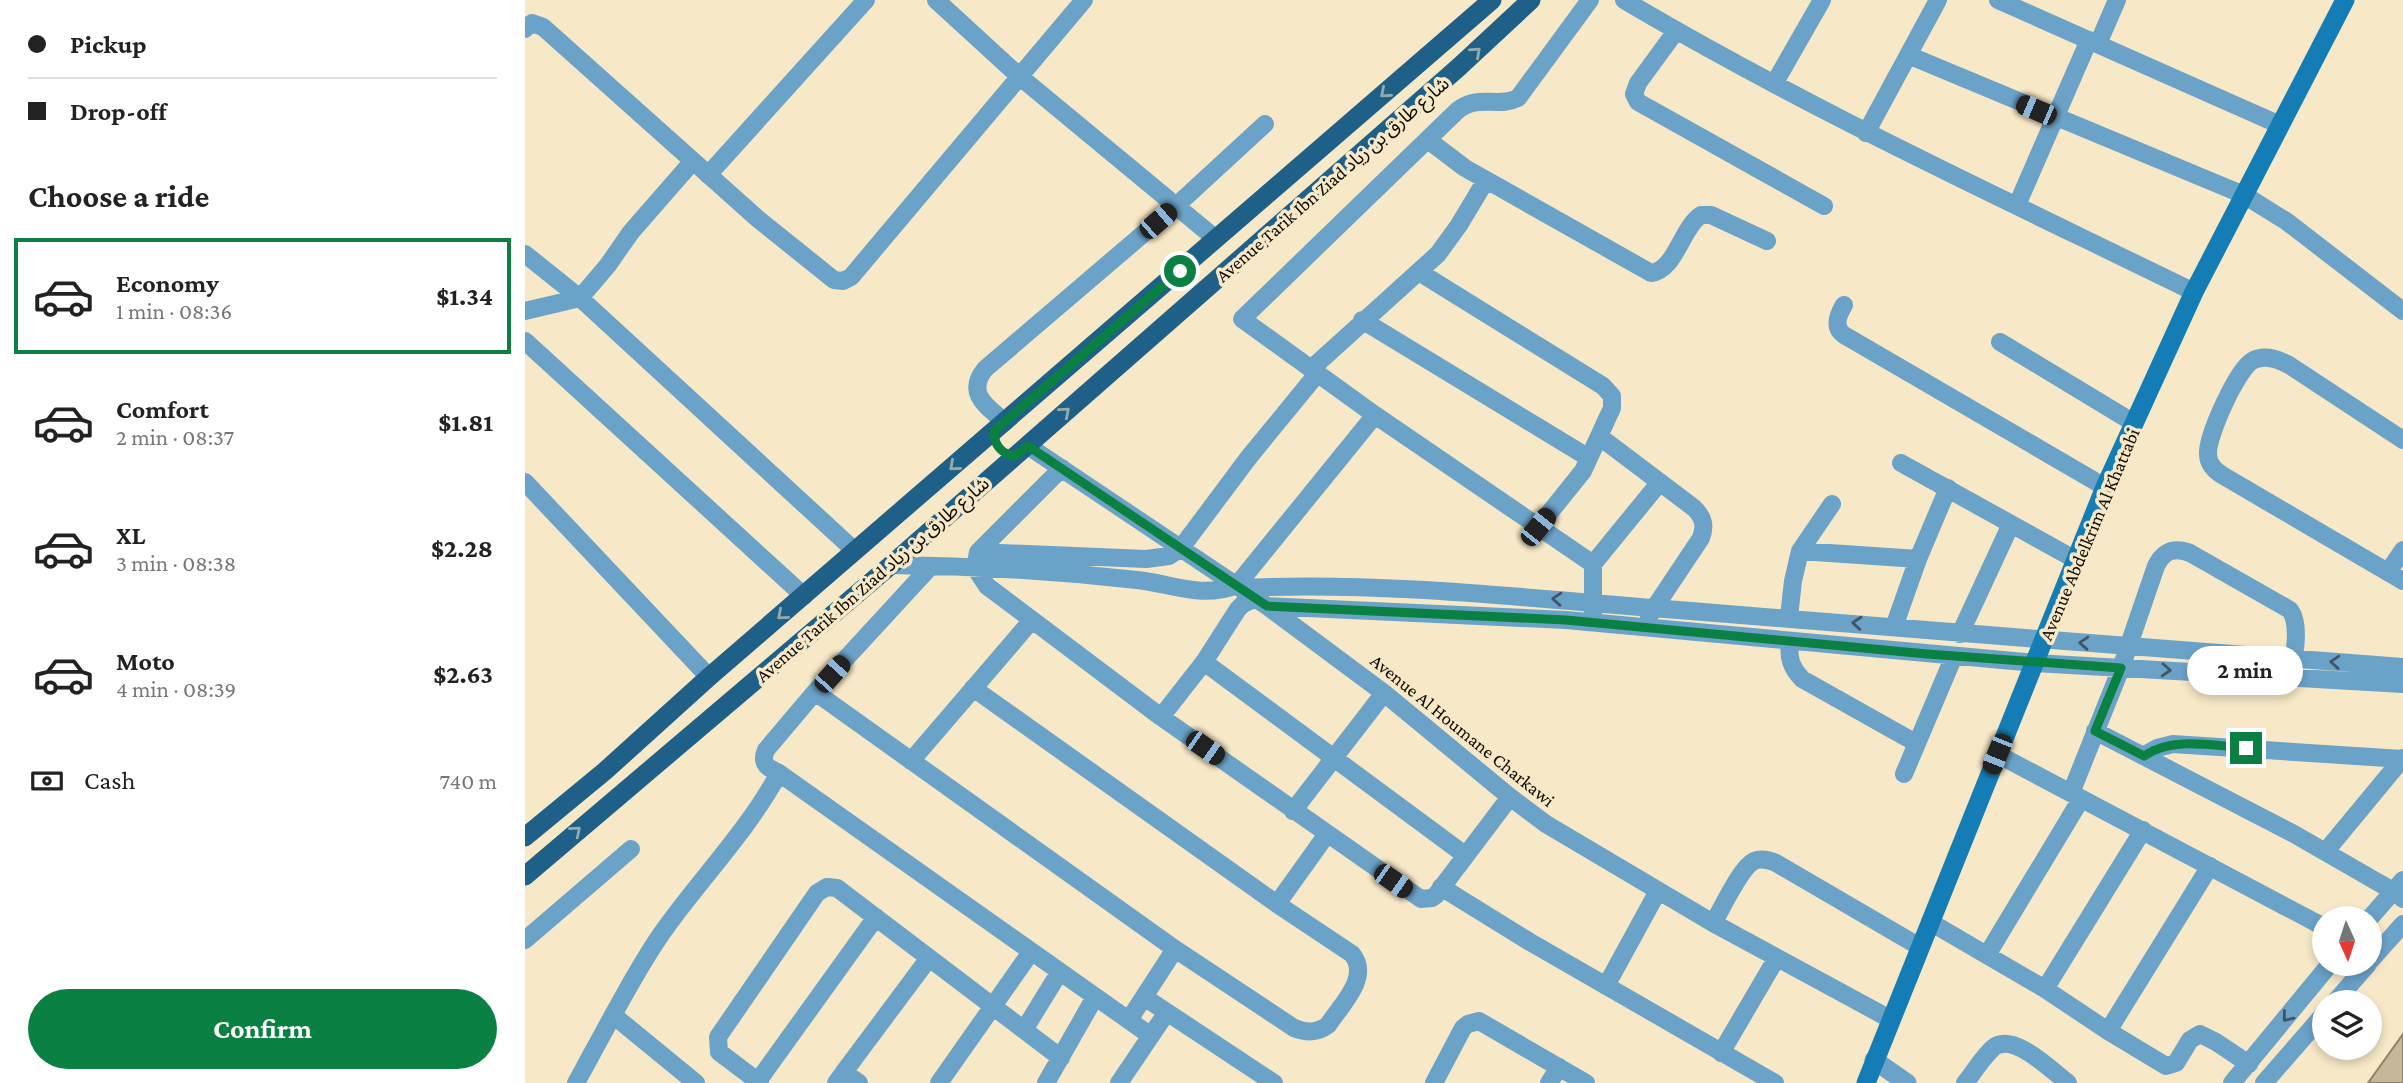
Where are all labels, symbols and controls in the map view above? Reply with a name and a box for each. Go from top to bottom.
text: Pickup [70,30,147,59]
one-way arrow [1468,48,1481,60]
street label: Avenue Tarik Ibn Ziad شارع طارق بن زياد [1212,72,1455,289]
one-way arrow [1381,85,1394,97]
car [2013,92,2060,128]
text: Drop-off [70,97,167,126]
text: Choose a ride [28,178,209,214]
car [1136,199,1181,243]
route start [1164,255,1196,287]
icon: car [32,265,95,328]
text: Economy [116,269,219,298]
text: $1.34 [436,282,493,311]
text: 1 min · 08:36 [116,298,232,324]
icon: car [32,391,95,454]
text: Comfort [116,395,209,424]
text: $1.81 [438,408,493,437]
one-way arrow [1057,408,1070,420]
text: 2 min · 08:37 [116,424,234,450]
street label: Avenue Abdelkrim Al Khattabi [2035,425,2144,643]
one-way arrow [949,458,962,470]
street label: Avenue Tarik Ibn Ziad شارع طارق بن زياد [752,472,995,689]
car [1517,504,1560,550]
icon: car [32,517,95,580]
text: XL [116,521,145,550]
text: $2.28 [431,534,493,563]
text: 3 min · 08:38 [116,550,236,576]
one-way arrow [1551,592,1562,607]
one-way arrow [777,607,790,619]
one-way arrow [1851,616,1863,631]
one-way arrow [2078,636,2089,651]
icon: car [32,643,95,706]
callout: 2 min [2188,646,2304,696]
text: Moto [116,647,175,676]
street label: Avenue Al Houmane Charkawi [1366,650,1559,811]
car [811,651,854,697]
one-way arrow [2329,655,2340,670]
text: 2 min [2217,657,2273,683]
text: $2.63 [433,660,493,689]
one-way arrow [2161,663,2172,678]
text: 4 min · 08:39 [116,676,236,702]
car [1182,727,1229,769]
car [1980,731,2015,777]
route end [2230,732,2262,764]
icon: cash [28,762,66,800]
text: Cash [84,766,135,795]
text: 740 m [440,768,497,794]
one-way arrow [568,827,581,839]
car [1370,860,1417,902]
north arrow [2312,906,2382,976]
map controls [2312,906,2382,1060]
button: Confirm [28,989,497,1069]
button: layers [2312,990,2382,1060]
one-way arrow [2283,1010,2296,1022]

